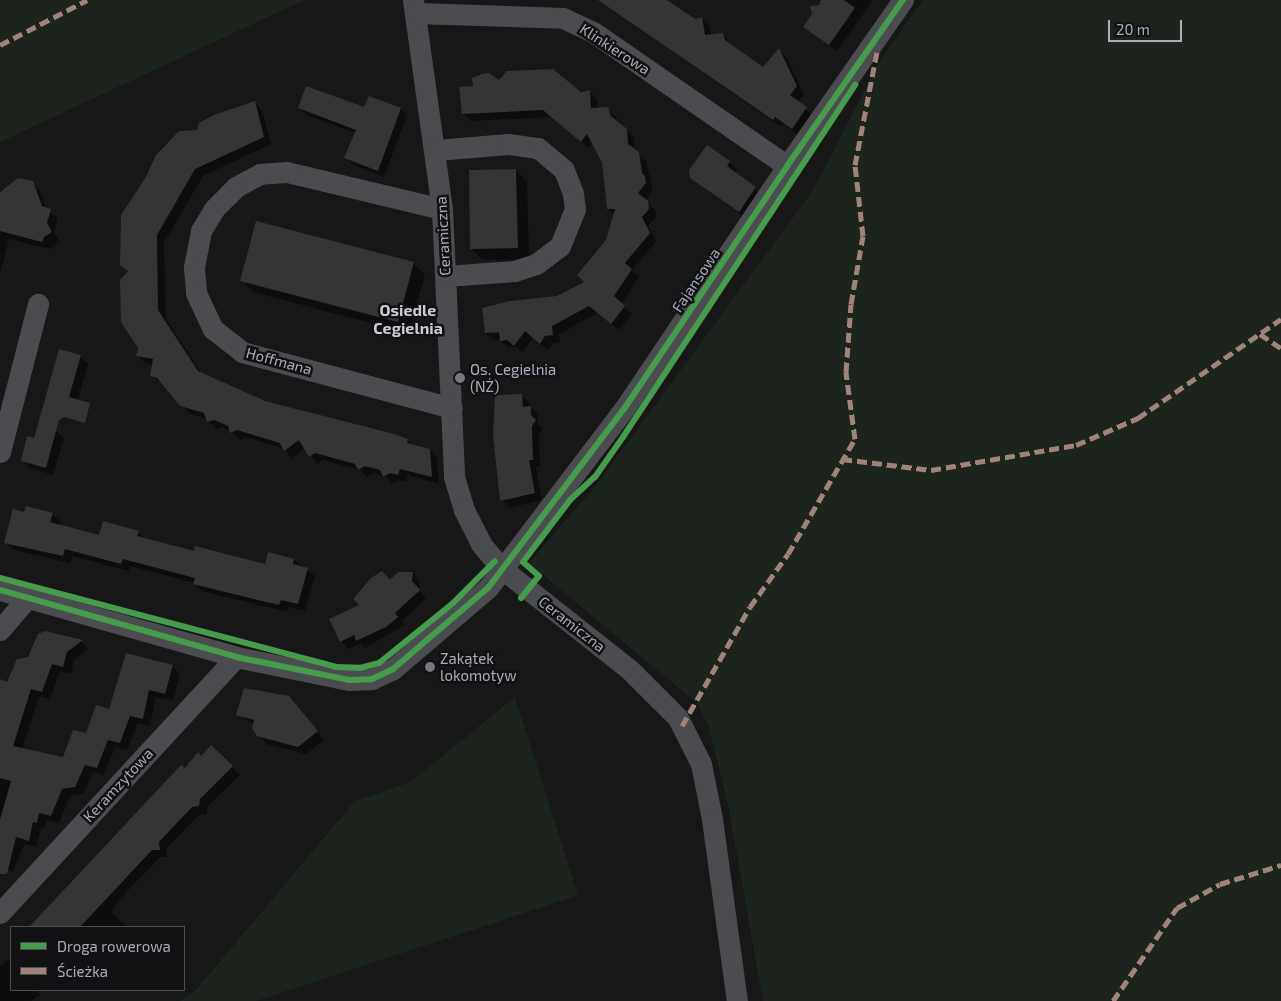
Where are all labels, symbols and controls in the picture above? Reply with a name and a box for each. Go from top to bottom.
scale bar [1111,10,1185,42]
street label: Klinkierowa [577,20,653,78]
text: 20 m [1116,20,1150,38]
street label: Ceramiczna [432,196,454,276]
street label: Fajansowa [668,245,724,315]
district label: Osiedle Cegielnia [373,300,443,338]
street label: Hoffmana [244,344,314,378]
place label: Os. Cegielnia (NŻ) [470,360,556,395]
marker: Os. Cegielnia (NŻ) [454,372,466,384]
street label: Ceramiczna [535,592,609,656]
place label: Zakątek lokomotyw [440,649,517,684]
marker: Zakątek lokomotyw [424,661,436,673]
street label: Keramzytowa [79,744,157,826]
legend [10,926,185,991]
text: Droga rowerowa [57,937,171,955]
text: Ścieżka [57,962,108,980]

